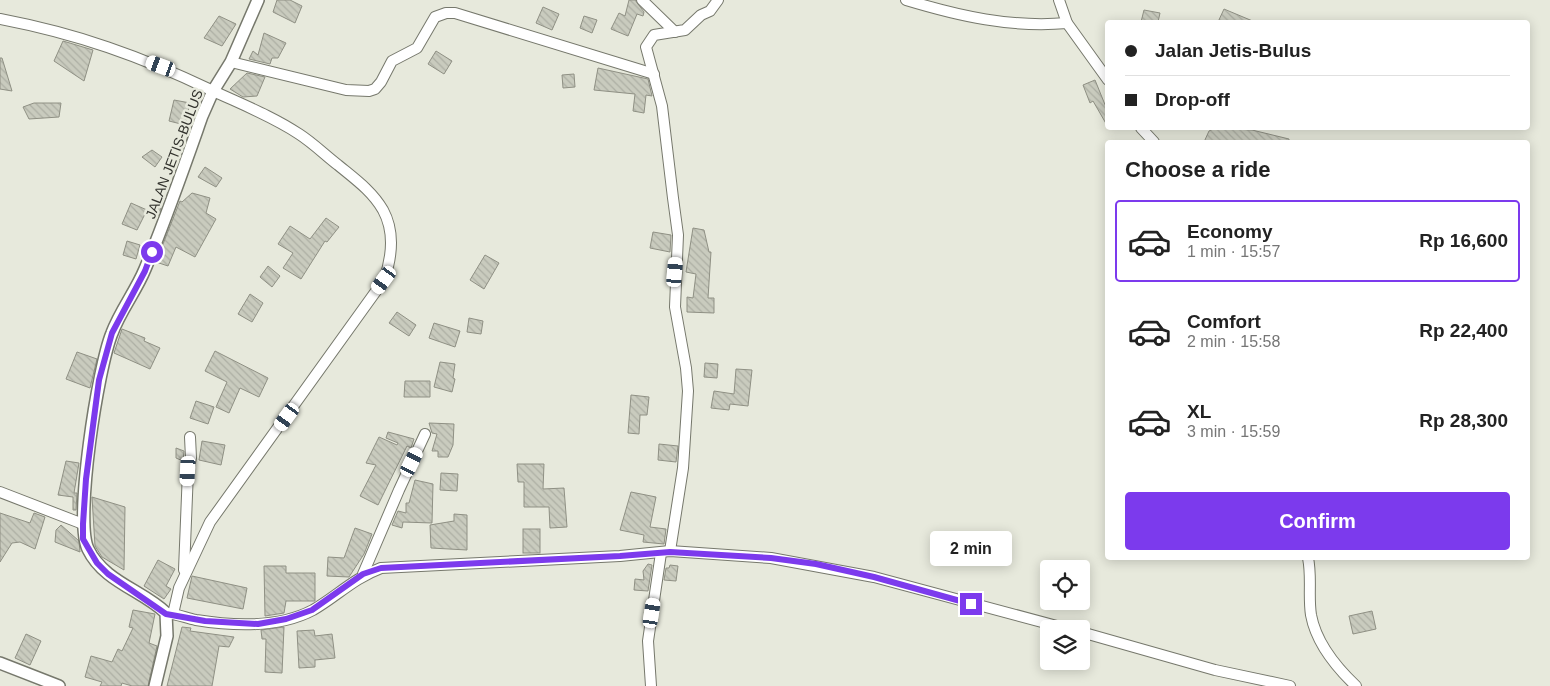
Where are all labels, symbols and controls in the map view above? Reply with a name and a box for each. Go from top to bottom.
text: Jalan Jetis-Bulus [1155,40,1311,61]
car [144,54,177,78]
street label: JALAN JETIS-BULUS [142,87,206,221]
text: Drop-off [1155,89,1230,110]
text: Choose a ride [1125,157,1270,182]
icon: car [1127,219,1172,264]
text: Economy [1187,221,1273,242]
text: Rp 16,600 [1419,230,1508,251]
route start [141,241,163,263]
text: 1 min · 15:57 [1187,243,1280,260]
car [666,256,683,288]
car [369,263,398,297]
icon: car [1127,309,1172,354]
text: Comfort [1187,311,1261,332]
text: Rp 22,400 [1419,320,1508,341]
text: 2 min · 15:58 [1187,333,1280,350]
icon: car [1127,399,1172,444]
car [272,400,301,434]
text: XL [1187,401,1211,422]
text: Rp 28,300 [1419,410,1508,431]
text: 3 min · 15:59 [1187,423,1280,440]
car [398,445,425,479]
car [179,456,196,486]
button: Confirm [1125,492,1510,550]
callout: 2 min [930,532,1012,566]
text: 2 min [950,540,992,557]
map controls [1040,560,1090,670]
button: locate [1040,560,1090,610]
route end [960,593,982,615]
car [642,597,661,629]
button: layers [1040,620,1090,670]

